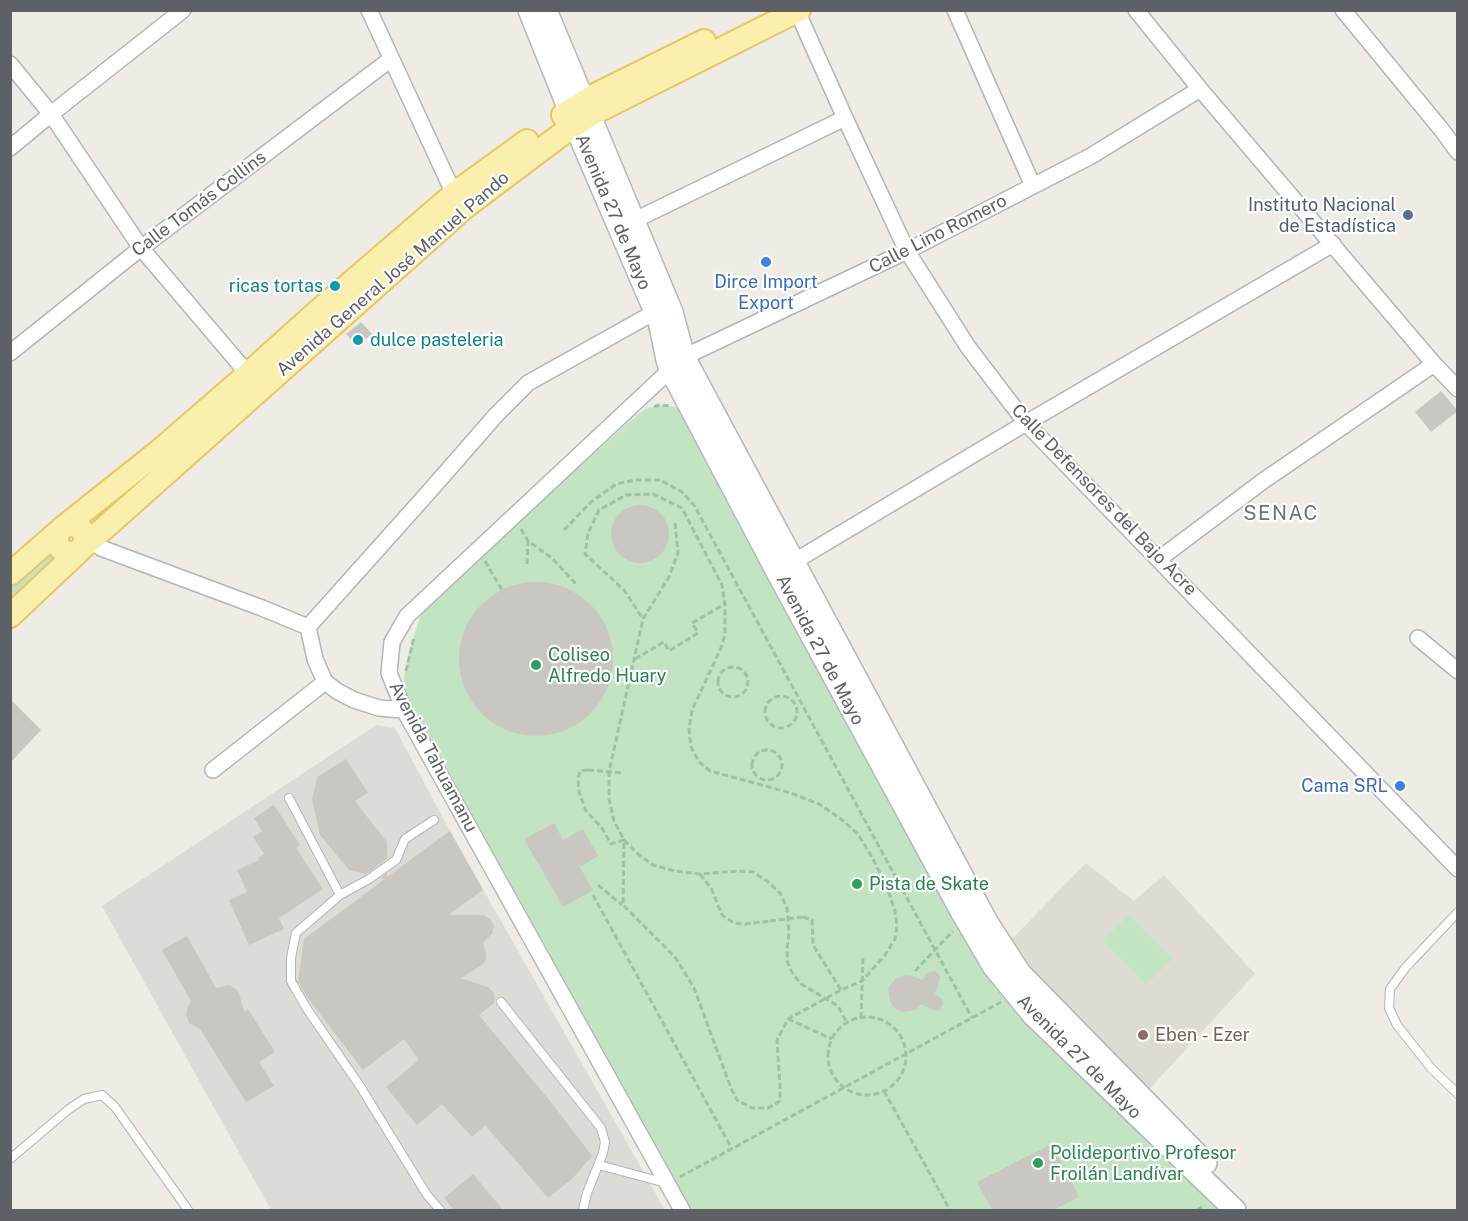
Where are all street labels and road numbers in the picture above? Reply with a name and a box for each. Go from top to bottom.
street label: Avenida 27 de Mayo [570,131,656,293]
street label: Calle Tomás Collins [128,146,270,262]
street label: Avenida General José Manuel Pando [272,167,514,381]
street label: Calle Lino Romero [865,190,1011,278]
street label: Calle Defensores del Bajo Acre [1007,400,1201,600]
street label: Avenida 27 de Mayo [771,571,869,729]
street label: Avenida Tahuamanu [384,678,482,836]
street label: Avenida 27 de Mayo [1012,990,1146,1124]

